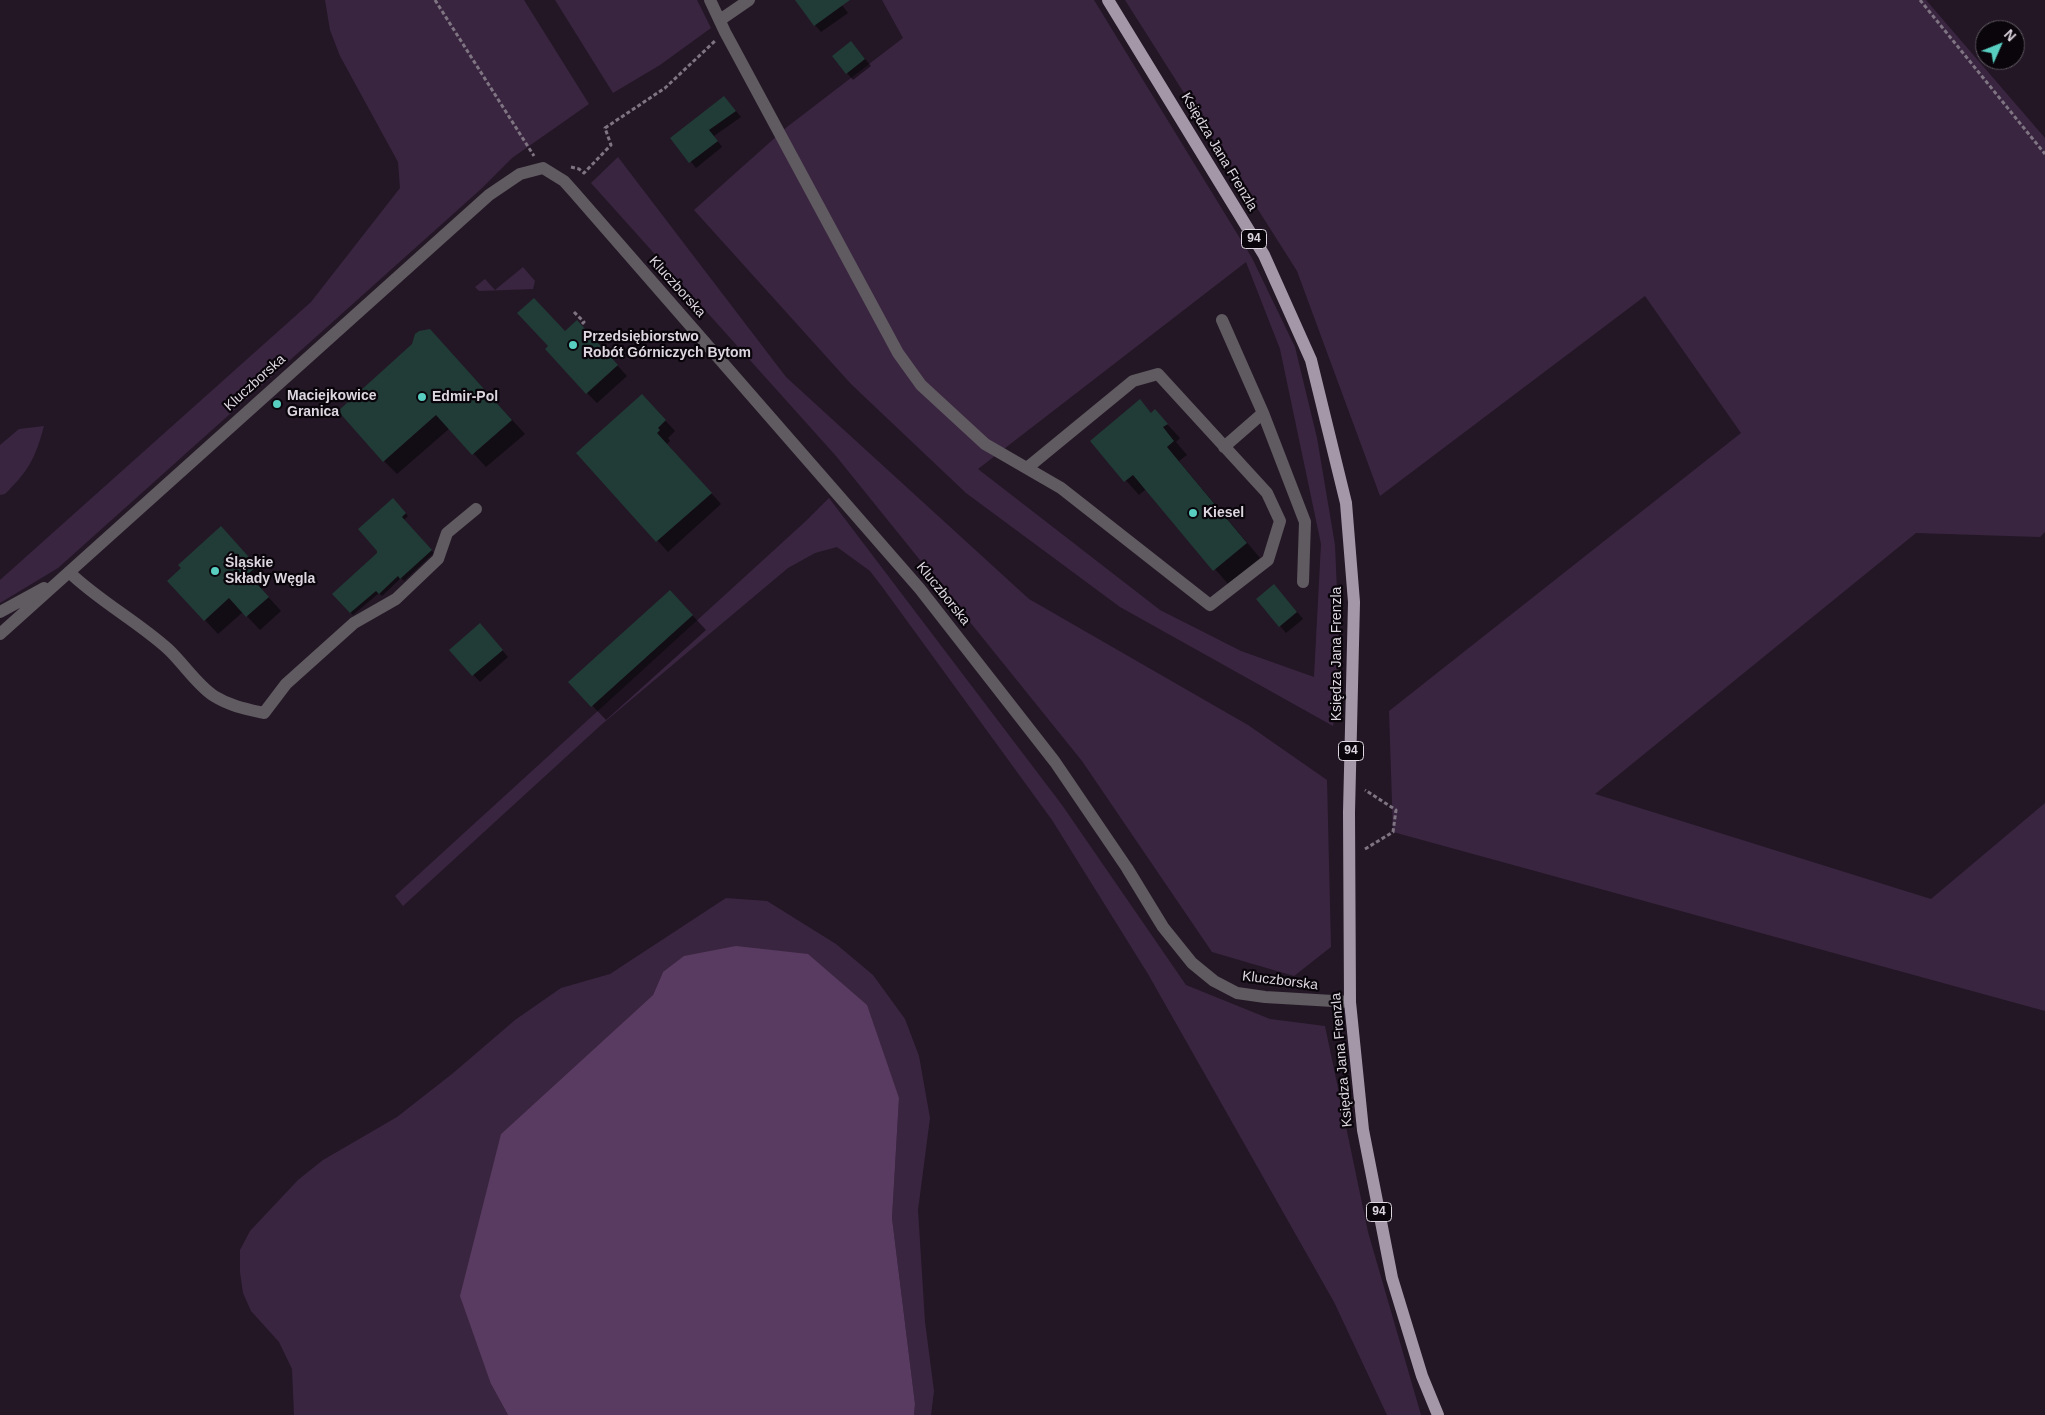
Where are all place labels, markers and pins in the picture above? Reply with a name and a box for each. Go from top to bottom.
place label: Przedsiębiorstwo Robót Górniczych Bytom [583,329,751,362]
marker: Przedsiębiorstwo Robót Górniczych Bytom [567,339,579,351]
place label: Maciejkowice Granica [287,388,376,421]
place label: Edmir-Pol [432,389,498,405]
marker: Edmir-Pol [416,391,428,403]
marker: Maciejkowice Granica [271,398,283,410]
place label: Kiesel [1203,505,1244,521]
marker: Kiesel [1187,507,1199,519]
place label: Śląskie Składy Węgla [225,555,315,588]
marker: Śląskie Składy Węgla [209,565,221,577]

